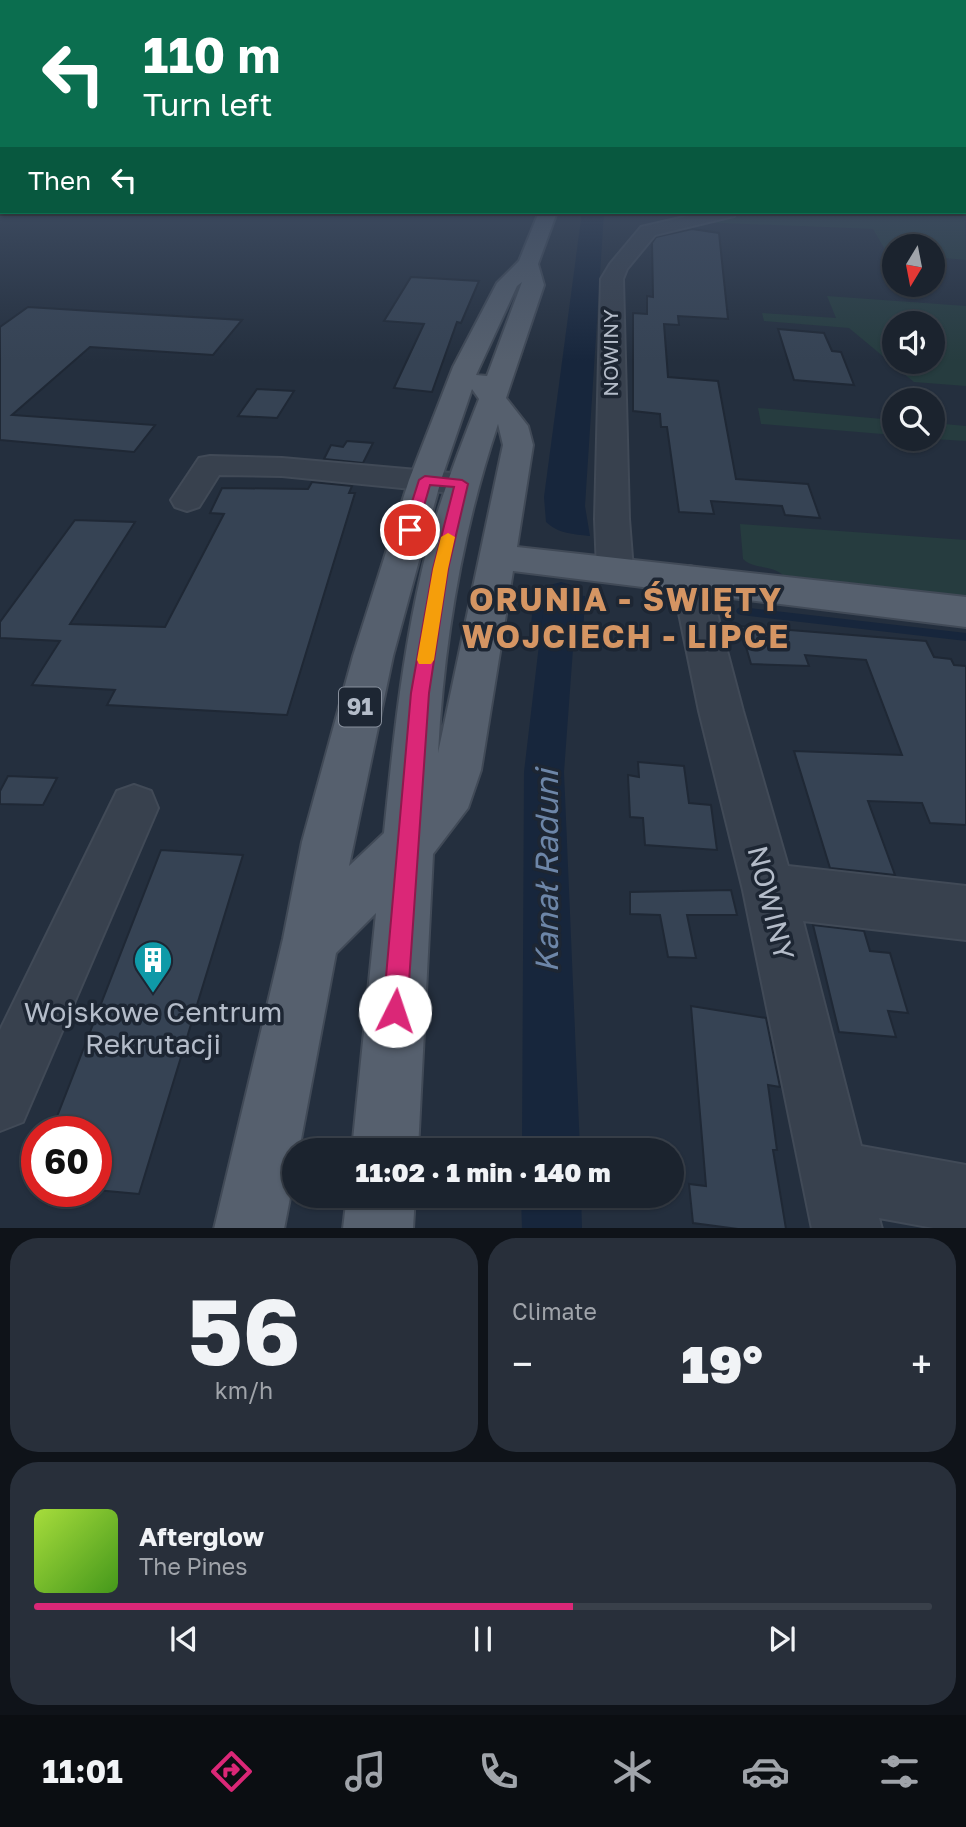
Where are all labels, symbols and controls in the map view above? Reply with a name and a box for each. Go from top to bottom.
text: 110 m [143,25,280,84]
icon: left [28,28,119,119]
text: Turn left [143,85,272,123]
icon: left [105,161,143,199]
text: Then [28,165,91,196]
north arrow [882,234,945,298]
map controls [882,234,945,451]
street label: NOWINY [597,309,623,397]
button: sound [882,311,945,374]
button: search [882,388,945,451]
pin [380,500,440,560]
icon: arrive [391,511,429,549]
district label: ORUNIA - ŚWIĘTY WOJCIECH - LIPCE [462,580,790,655]
road number: 91 [339,688,381,726]
water label: Kanał Raduni [527,766,565,973]
street label: NOWINY [741,842,802,964]
building icon: Wojskowe Centrum Rekrutacji [132,939,174,994]
position arrow [358,974,432,1048]
place label: Wojskowe Centrum Rekrutacji [24,995,282,1060]
speed limit sign: 60 [21,1116,112,1207]
text: 11:02 · 1 min · 140 m [355,1157,611,1188]
text: 56 [187,1276,301,1385]
text: Climate [512,1297,597,1325]
text: 19° [681,1332,763,1394]
text: − [512,1341,533,1386]
text: + [911,1341,932,1386]
text: km/h [215,1376,273,1404]
text: Afterglow [139,1521,264,1552]
text: The Pines [139,1552,247,1580]
icon: previous [165,1620,203,1658]
icon: pause [464,1620,502,1658]
icon: next [763,1620,801,1658]
icon: directions [207,1747,256,1796]
icon: music [341,1747,390,1796]
icon: phone [474,1747,523,1796]
icon: climate [608,1747,657,1796]
icon: car [741,1747,790,1796]
icon: filters [875,1747,924,1796]
text: 11:01 [42,1752,123,1790]

